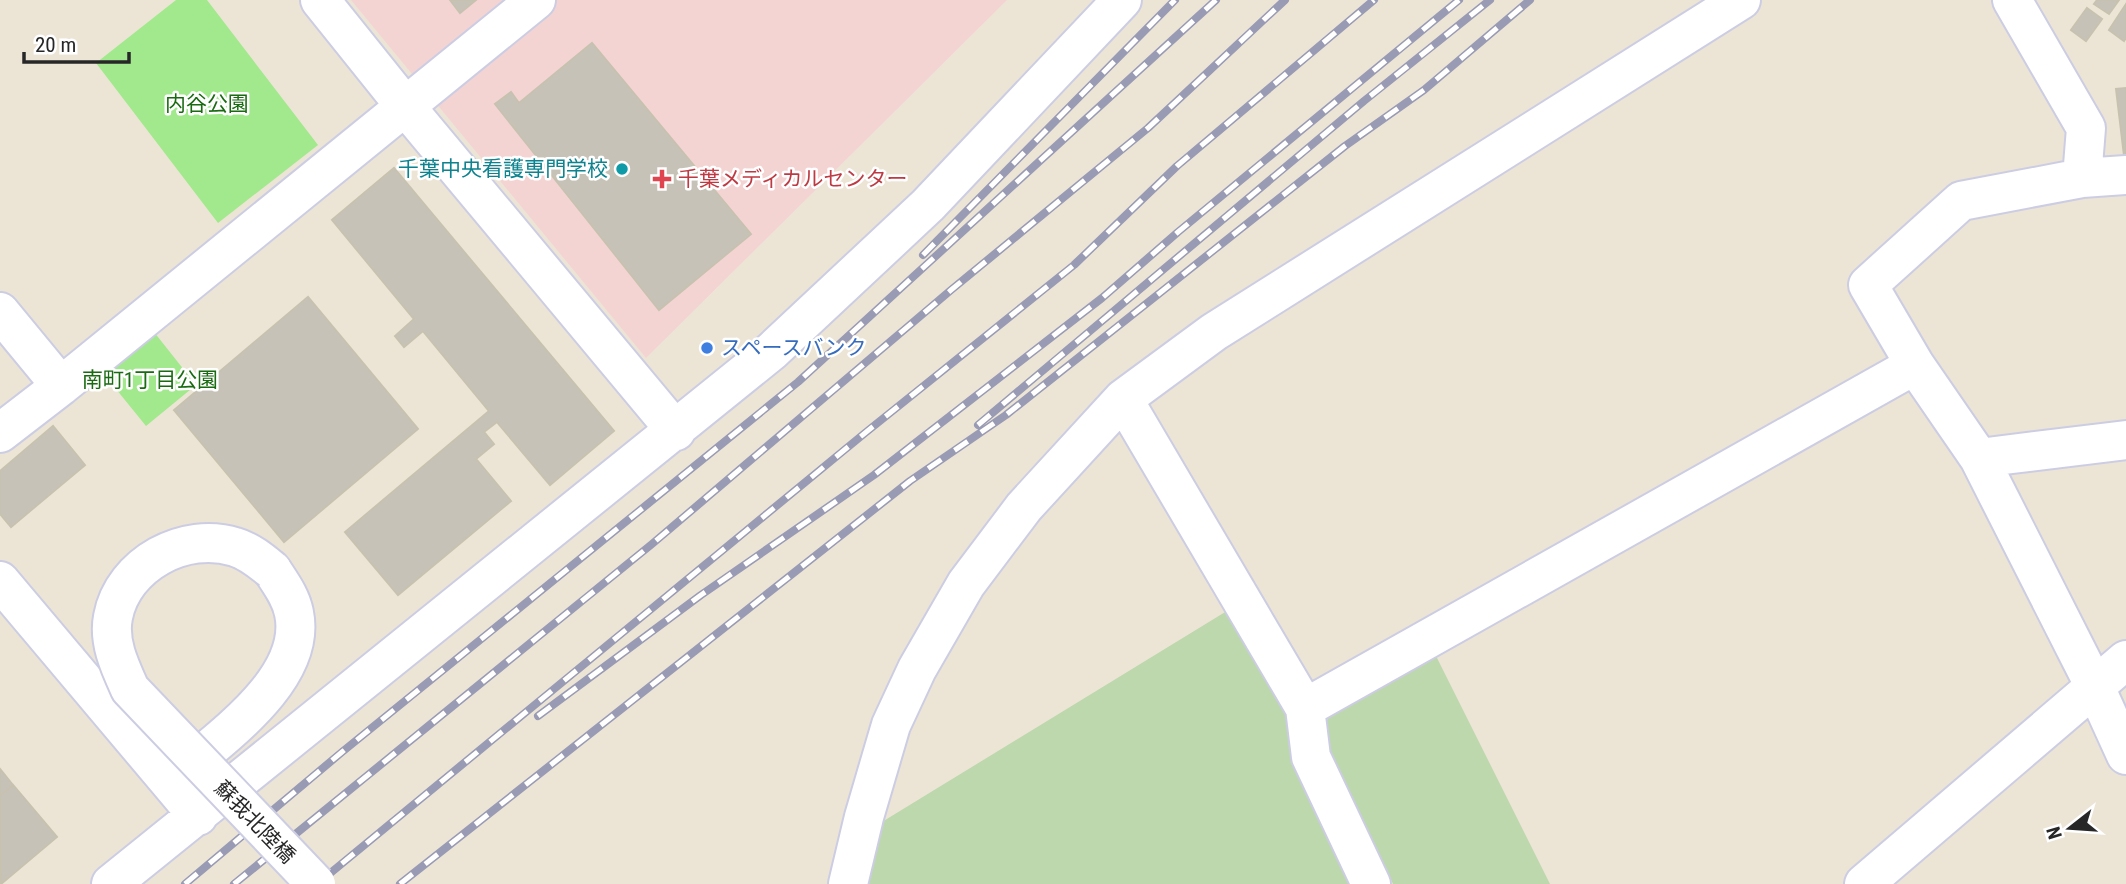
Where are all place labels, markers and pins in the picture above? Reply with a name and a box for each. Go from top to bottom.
place label: 千葉中央看護専門学校 [398,157,608,181]
marker: 千葉中央看護専門学校 [614,161,630,177]
place label: 千葉メディカルセンター [678,167,908,191]
marker: 千葉メディカルセンター [652,169,672,189]
place label: スペースバンク [721,336,867,360]
marker: スペースバンク [699,340,715,356]

